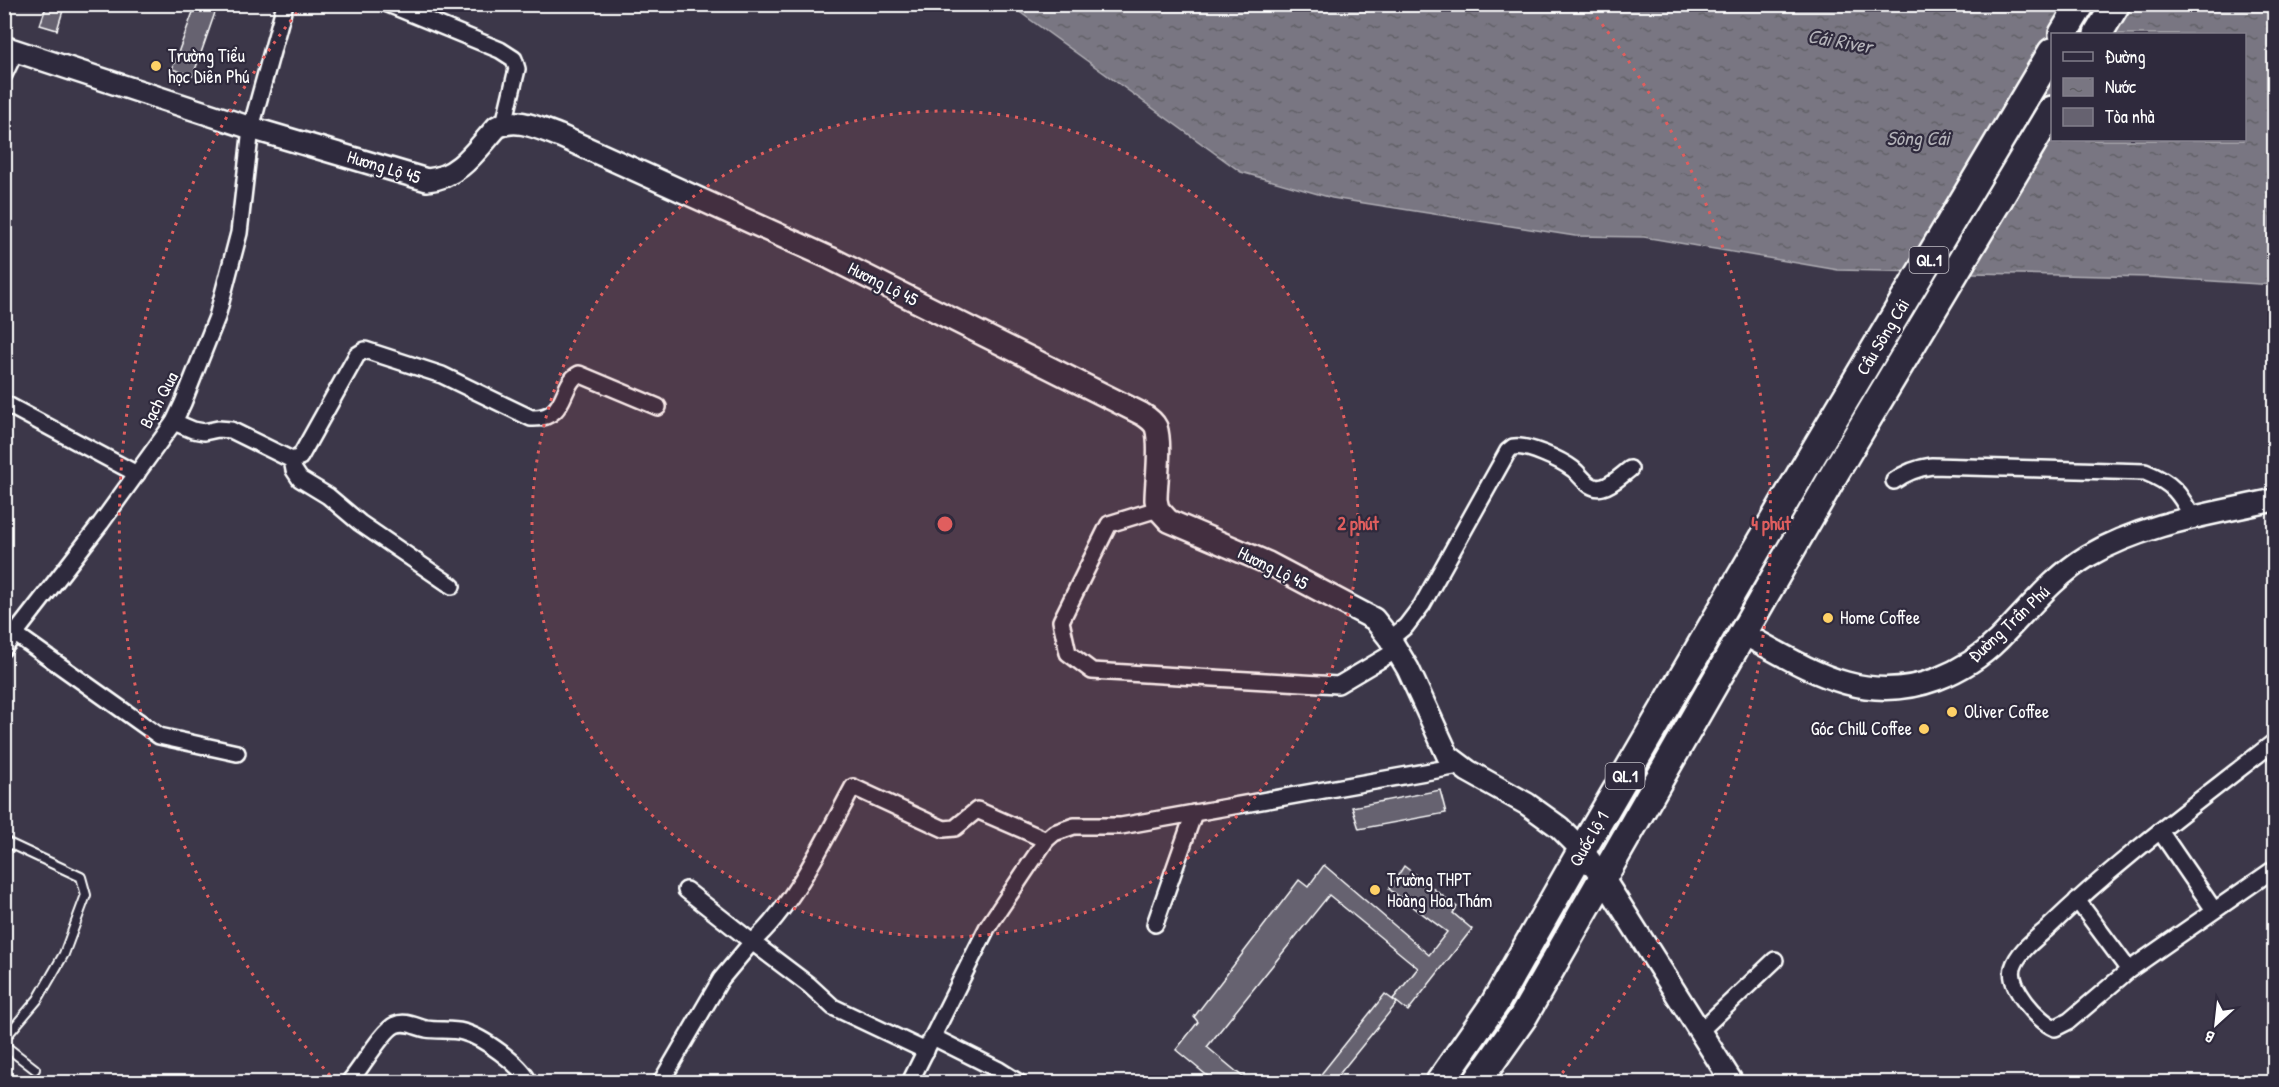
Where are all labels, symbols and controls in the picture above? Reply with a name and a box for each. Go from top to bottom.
water label: Cái River [1806,22,1877,60]
legend [2051,33,2246,141]
place label: Trường Tiểu học Diên Phú [168,43,249,89]
text: Đường [2105,44,2146,69]
marker: Trường Tiểu học Diên Phú [149,59,163,73]
text: Nước [2105,74,2136,99]
text: Tòa nhà [2105,104,2155,129]
water label: Sông Cái [1886,124,1952,152]
street label: Hương Lộ 45 [344,144,424,190]
road number: QL.1 [1910,247,1948,273]
street label: Hương Lộ 45 [844,255,923,312]
street label: Cầu Sông Cái [1850,294,1915,380]
street label: Bạch Qua [133,367,184,433]
text: 2 phút [1337,511,1379,537]
text: 4 phút [1751,511,1792,537]
centre of rings [935,514,955,534]
street label: Hương Lộ 45 [1234,540,1313,596]
street label: Đường Trần Phú [1963,579,2055,668]
place label: Home Coffee [1840,605,1920,630]
marker: Home Coffee [1821,611,1835,625]
place label: Oliver Coffee [1964,699,2049,724]
marker: Oliver Coffee [1945,705,1959,719]
place label: Góc Chill Coffee [1811,716,1912,741]
marker: Góc Chill Coffee [1917,722,1931,736]
road number: QL.1 [1606,763,1644,789]
street label: Quốc lộ 1 [1563,806,1614,871]
place label: Trường THPT Hoàng Hoa Thám [1387,867,1492,913]
marker: Trường THPT Hoàng Hoa Thám [1368,883,1382,897]
north arrow [2186,994,2246,1054]
text: B [2201,1026,2218,1049]

